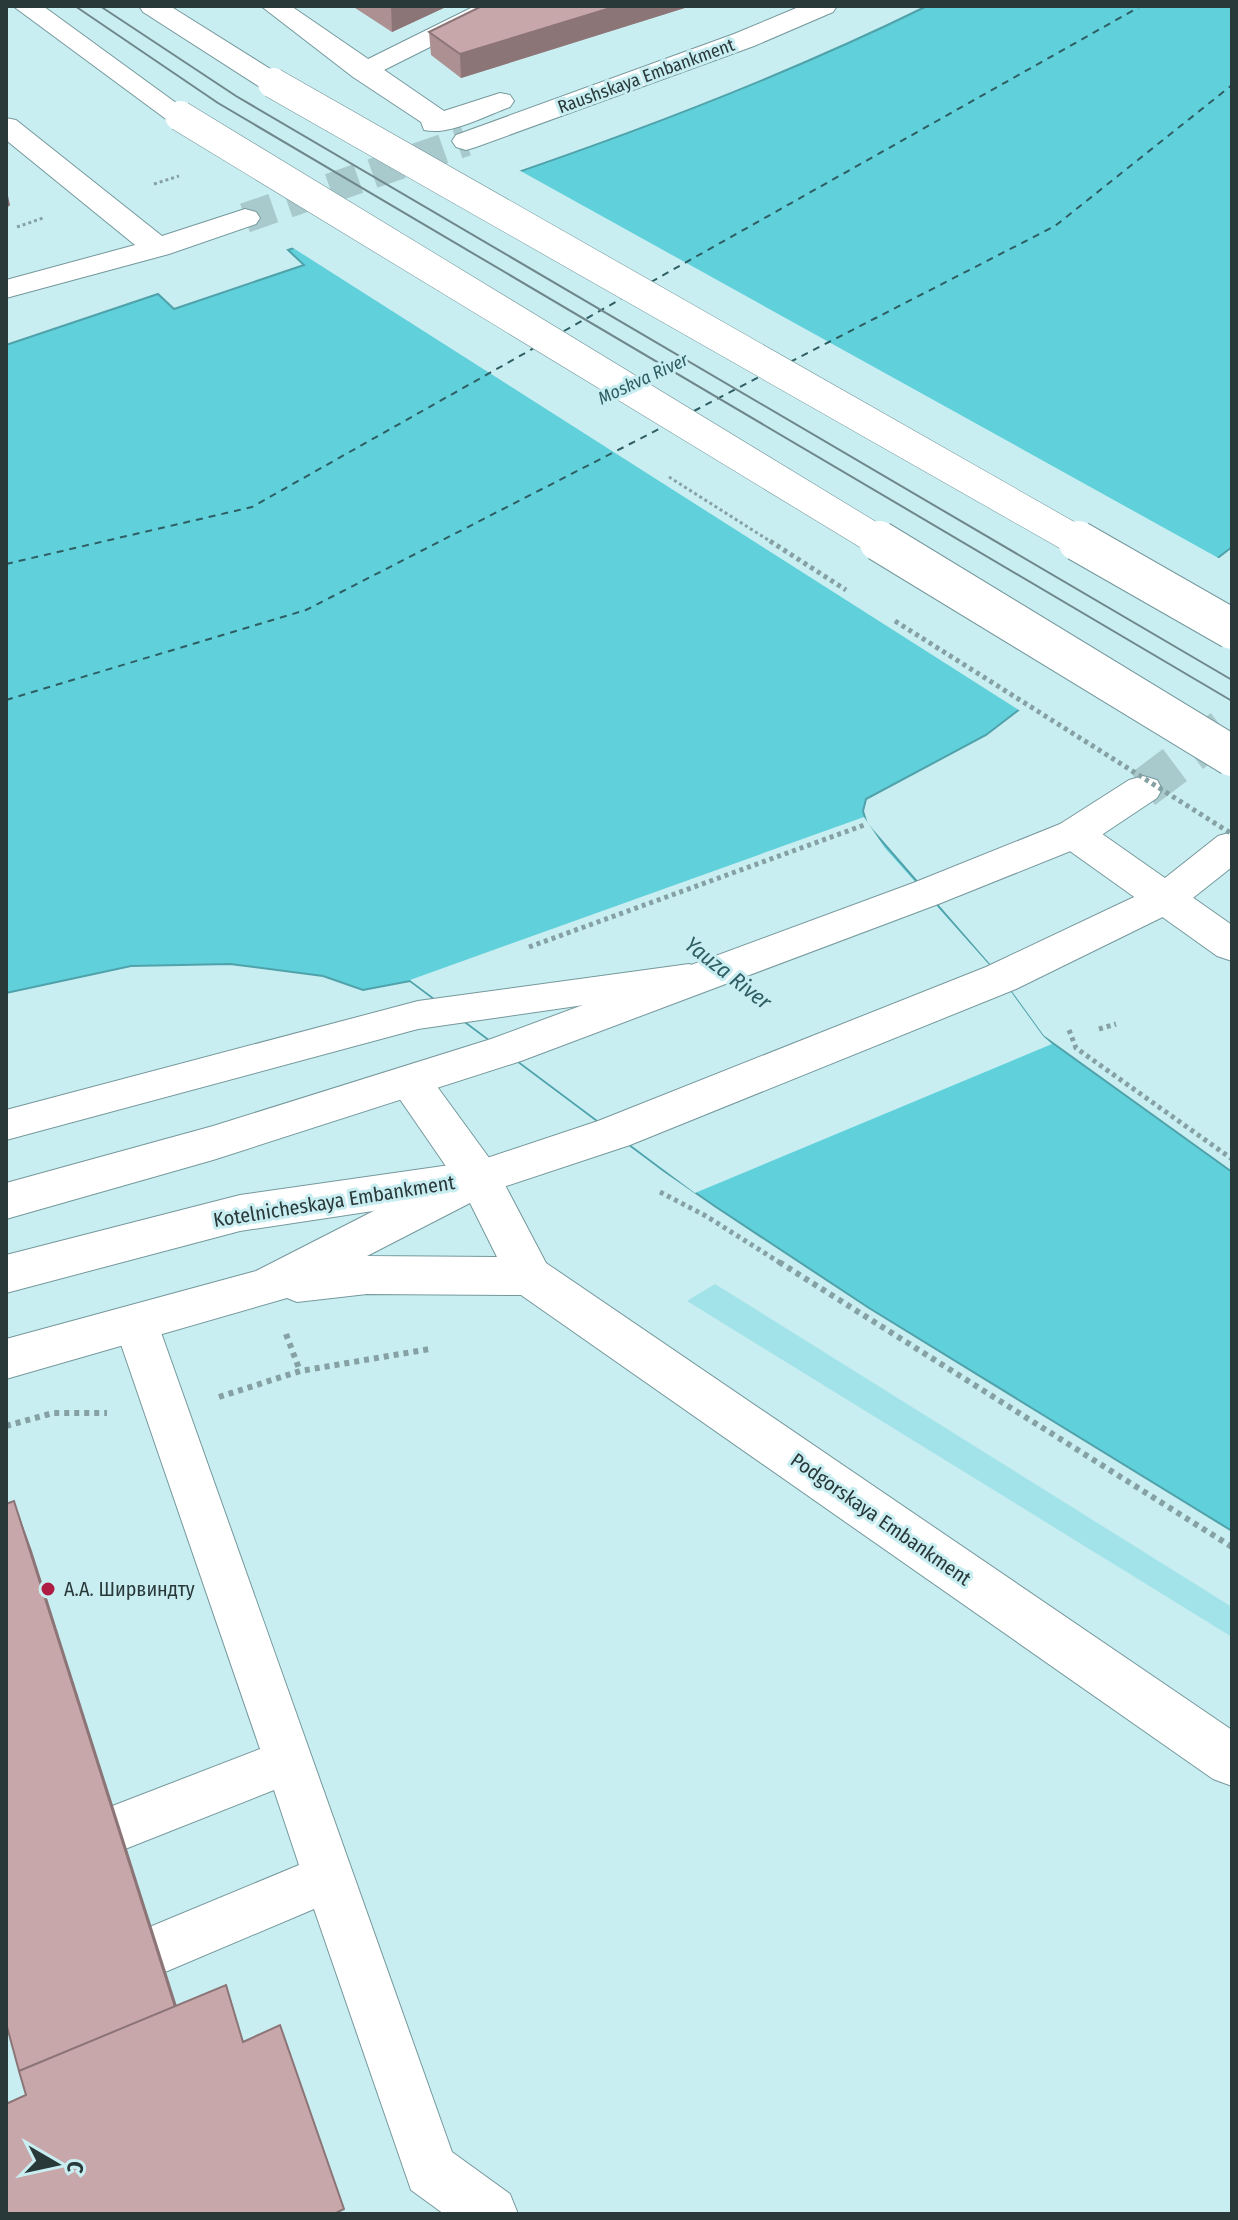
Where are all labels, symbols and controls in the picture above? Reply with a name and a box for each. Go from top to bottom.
street label: Raushskaya Embankment [555,34,738,118]
water label: Moskva River [594,348,692,409]
water label: Yauza River [679,931,778,1016]
street label: Kotelnicheskaya Embankment [212,1170,457,1232]
street label: Podgorskaya Embankment [786,1448,976,1591]
place label: А.А. Ширвиндту [64,1577,195,1601]
marker: А.А. Ширвиндту [39,1580,57,1598]
north arrow [16,2124,96,2204]
text: С [61,2159,89,2175]

